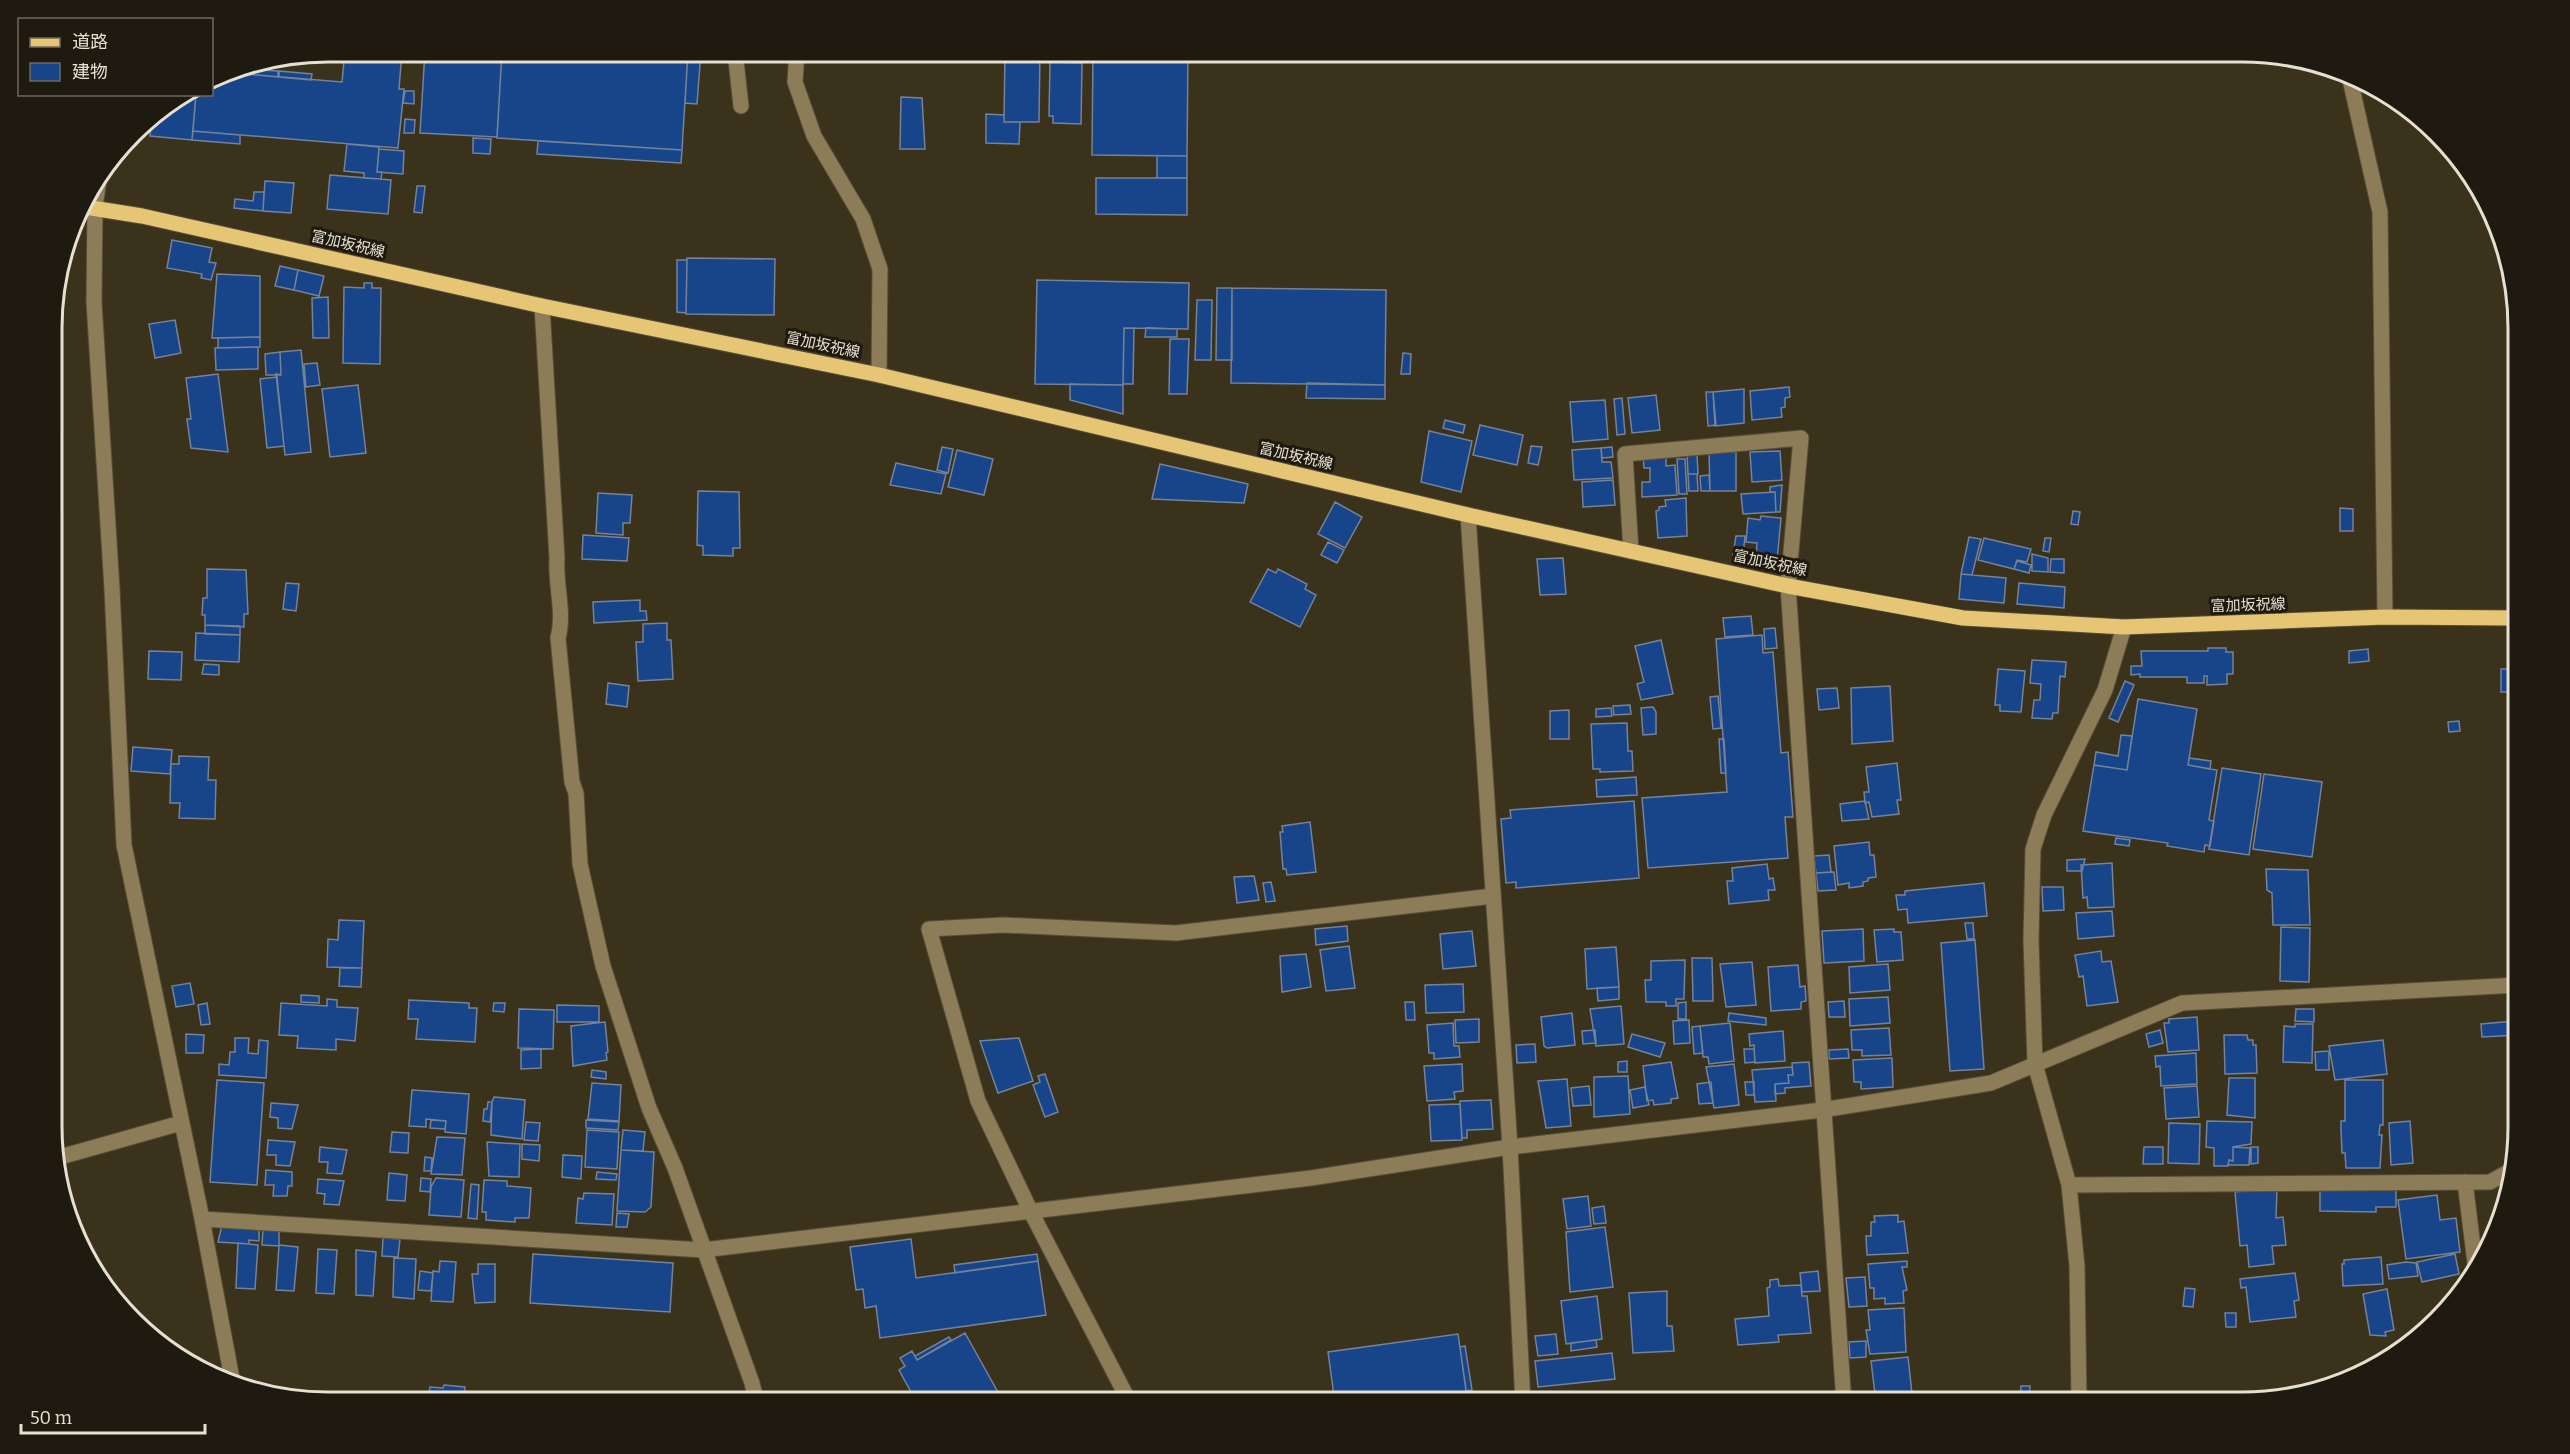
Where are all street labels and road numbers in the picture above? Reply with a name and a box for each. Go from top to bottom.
street label: 富加坂祝線 [309,227,387,261]
street label: 富加坂祝線 [784,328,862,362]
street label: 富加坂祝線 [1257,439,1335,473]
street label: 富加坂祝線 [1731,546,1809,580]
street label: 富加坂祝線 [2210,595,2286,615]

